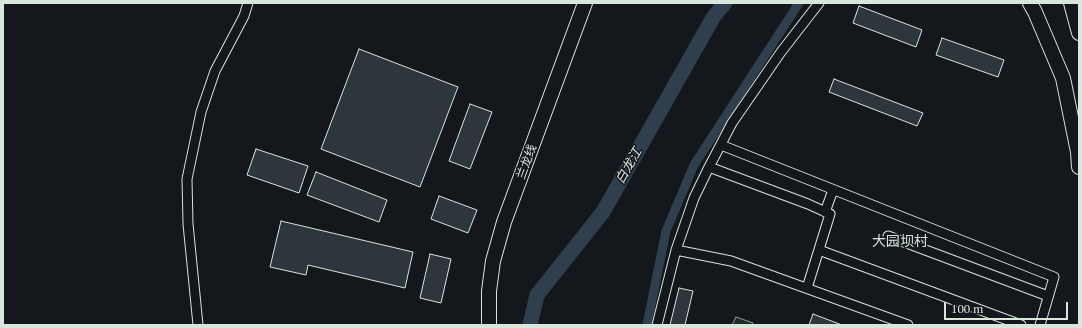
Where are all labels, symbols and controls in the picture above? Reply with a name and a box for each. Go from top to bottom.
street label: 兰龙线 [514,143,540,181]
water label: 白龙江 [612,145,646,187]
district label: 大园坝村 [872,234,928,250]
scale bar [946,294,1070,320]
text: 100 m [951,301,983,316]

